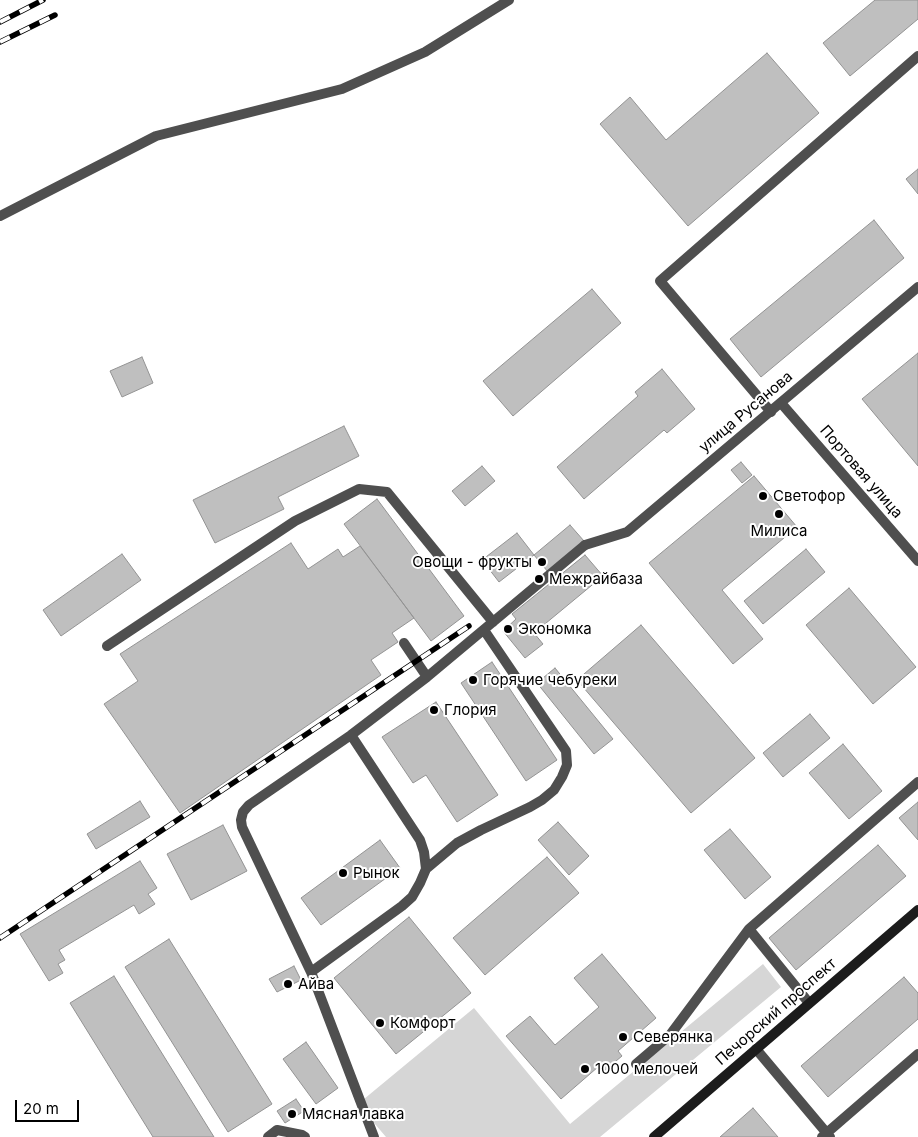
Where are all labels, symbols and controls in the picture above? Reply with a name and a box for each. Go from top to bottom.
street label: улица Русанова [696,368,796,456]
street label: Портовая улица [816,422,906,522]
place label: Светофор [773,487,845,505]
marker: Светофор [757,490,769,502]
marker: Милиса [773,508,785,520]
place label: Милиса [750,522,808,540]
place label: Овощи - фрукты [412,553,532,571]
marker: Овощи - фрукты [536,556,548,568]
place label: Межрайбаза [549,570,643,588]
marker: Межрайбаза [533,573,545,585]
place label: Экономка [518,620,592,638]
marker: Экономка [502,623,514,635]
place label: Горячие чебуреки [483,671,617,689]
marker: Горячие чебуреки [467,674,479,686]
place label: Глория [444,701,497,719]
marker: Глория [428,704,440,716]
place label: Рынок [353,864,400,882]
marker: Рынок [337,867,349,879]
street label: Печорский проспект [712,955,840,1069]
place label: Айва [298,975,334,993]
marker: Айва [282,978,294,990]
place label: Комфорт [390,1014,456,1032]
marker: Комфорт [374,1017,386,1029]
place label: Северянка [633,1028,713,1046]
marker: Северянка [617,1031,629,1043]
place label: 1000 мелочей [595,1060,698,1078]
marker: 1000 мелочей [579,1063,591,1075]
scale bar [18,1090,81,1122]
text: 20 m [23,1099,59,1118]
place label: Мясная лавка [302,1105,404,1123]
marker: Мясная лавка [286,1108,298,1120]

